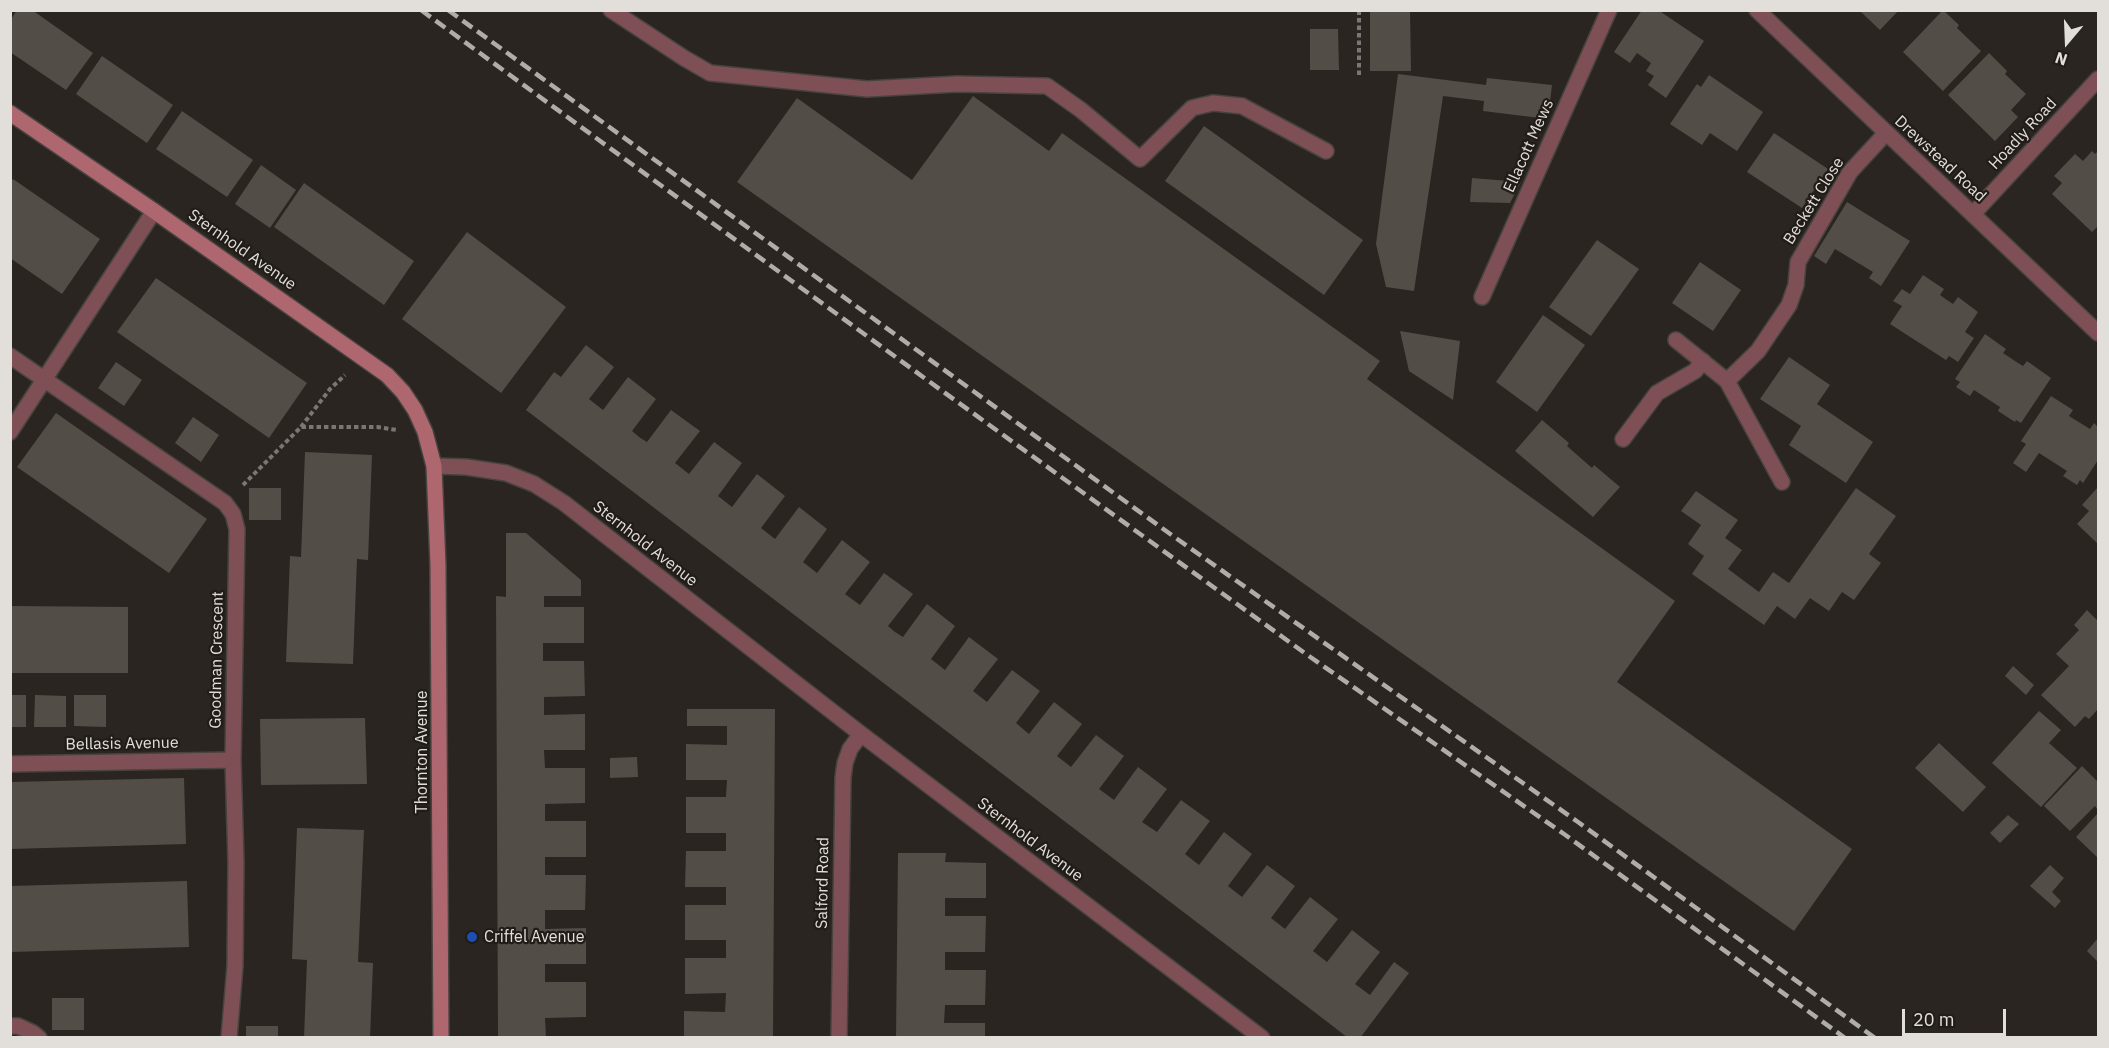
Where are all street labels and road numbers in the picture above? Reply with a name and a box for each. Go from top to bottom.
street label: Hoadly Road [1985,94,2061,174]
street label: Ellacott Mews [1500,96,1558,196]
street label: Drewstead Road [1890,112,1990,206]
street label: Beckett Close [1780,154,1848,248]
street label: Sternhold Avenue [184,206,300,294]
street label: Sternhold Avenue [589,497,701,591]
street label: Goodman Crescent [206,591,228,729]
street label: Thornton Avenue [412,691,432,813]
street label: Bellasis Avenue [65,733,179,755]
street label: Sternhold Avenue [973,794,1087,886]
street label: Salford Road [813,837,833,929]

